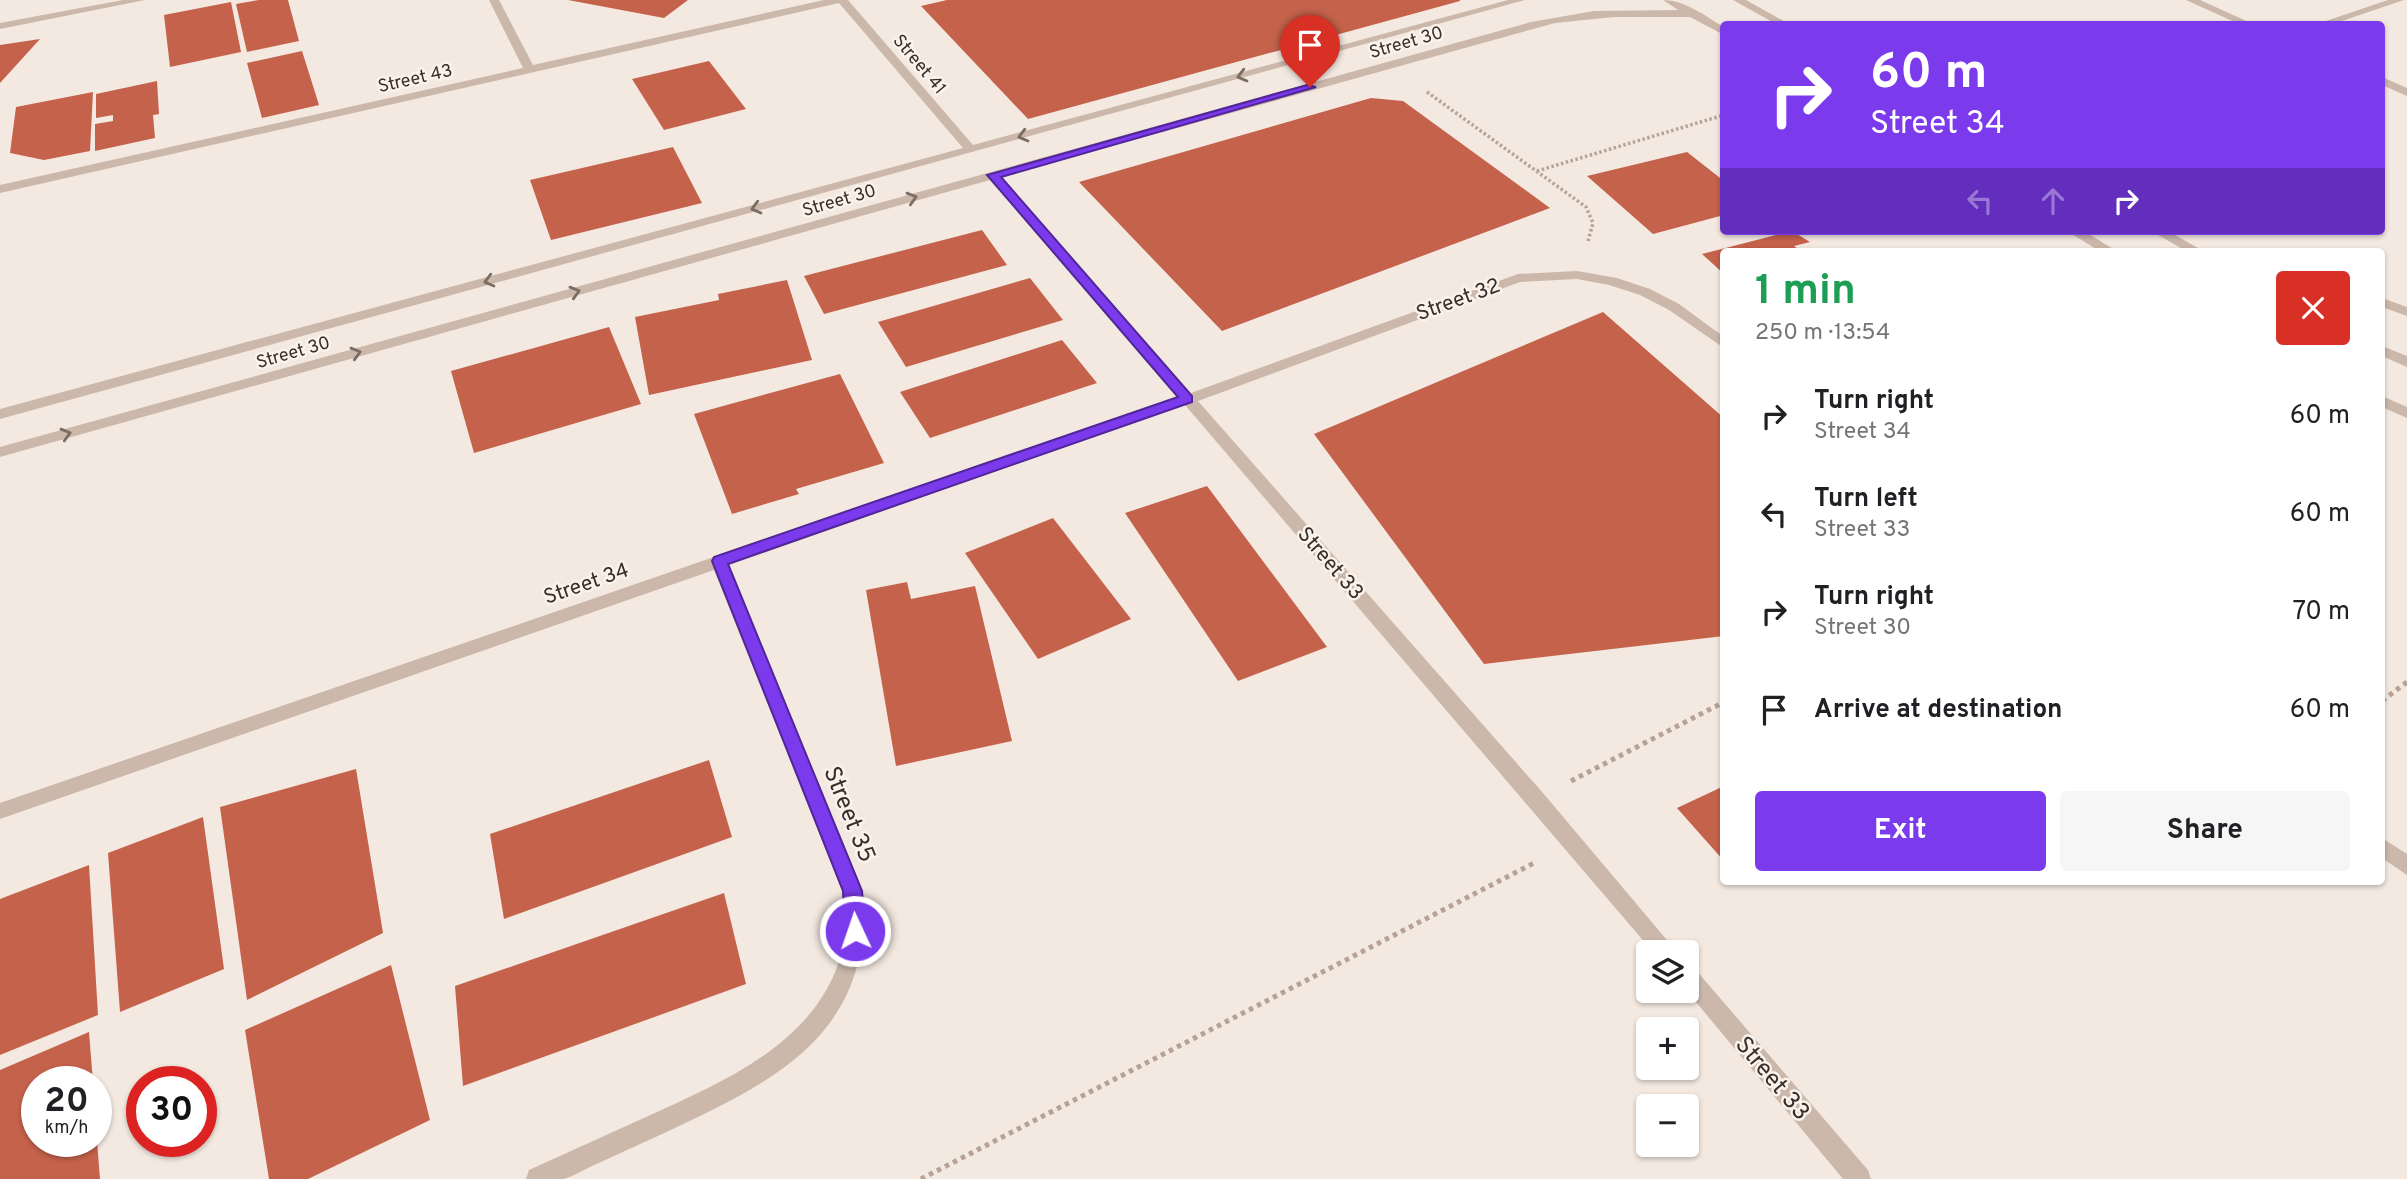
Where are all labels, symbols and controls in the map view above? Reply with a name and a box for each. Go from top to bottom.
pin [1280,15,1340,87]
street label: Street 30 [1367,22,1446,65]
icon: arrive [1291,26,1329,64]
street label: Street 41 [887,30,951,100]
text: 60 m [1870,44,1988,106]
icon: right [1755,49,1846,140]
street label: Street 43 [376,60,455,99]
one-way arrow [1236,68,1248,82]
text: Street 34 [1870,105,2005,145]
one-way arrow [1017,128,1029,143]
street label: Street 30 [800,180,879,223]
icon: left [1961,182,1999,220]
icon: ahead [2034,182,2072,220]
icon: right [2107,182,2145,220]
one-way arrow [906,192,918,206]
one-way arrow [750,200,762,214]
text: 1 min [1755,266,1856,319]
button: close [2276,271,2350,345]
one-way arrow [483,272,495,287]
street label: Street 32 [1413,273,1504,328]
one-way arrow [569,286,581,300]
text: 250 m · 13:54 [1755,319,1890,348]
street label: Street 30 [254,332,333,375]
one-way arrow [349,347,361,361]
text: Turn right [1814,385,1934,418]
icon: right [1755,397,1793,435]
text: 60 m [2290,400,2350,433]
text: Street 34 [1814,418,1911,447]
one-way arrow [60,428,72,442]
text: Turn left [1814,483,1918,516]
icon: left [1755,495,1793,533]
text: 60 m [2290,498,2350,531]
text: Street 33 [1814,516,1910,545]
street label: Street 33 [1291,522,1369,606]
street label: Street 34 [540,557,633,612]
text: Turn right [1814,581,1934,614]
icon: right [1755,593,1793,631]
text: 70 m [2292,596,2350,629]
text: Street 30 [1814,614,1911,643]
icon: arrive [1755,691,1793,729]
text: Arrive at destination [1814,694,2062,727]
text: 60 m [2290,694,2350,727]
street label: Street 35 [815,762,881,867]
button: Exit [1755,791,2046,871]
button: Share [2060,791,2350,871]
position arrow [818,894,892,968]
map controls [1636,940,1699,1157]
button: layers [1636,940,1699,1003]
button: + [1636,1017,1699,1080]
street label: Street 33 [1728,1031,1815,1127]
speed limit sign: 30 [126,1066,217,1157]
text: 20 [44,1080,89,1124]
button: − [1636,1094,1699,1157]
text: km/h [45,1117,88,1140]

